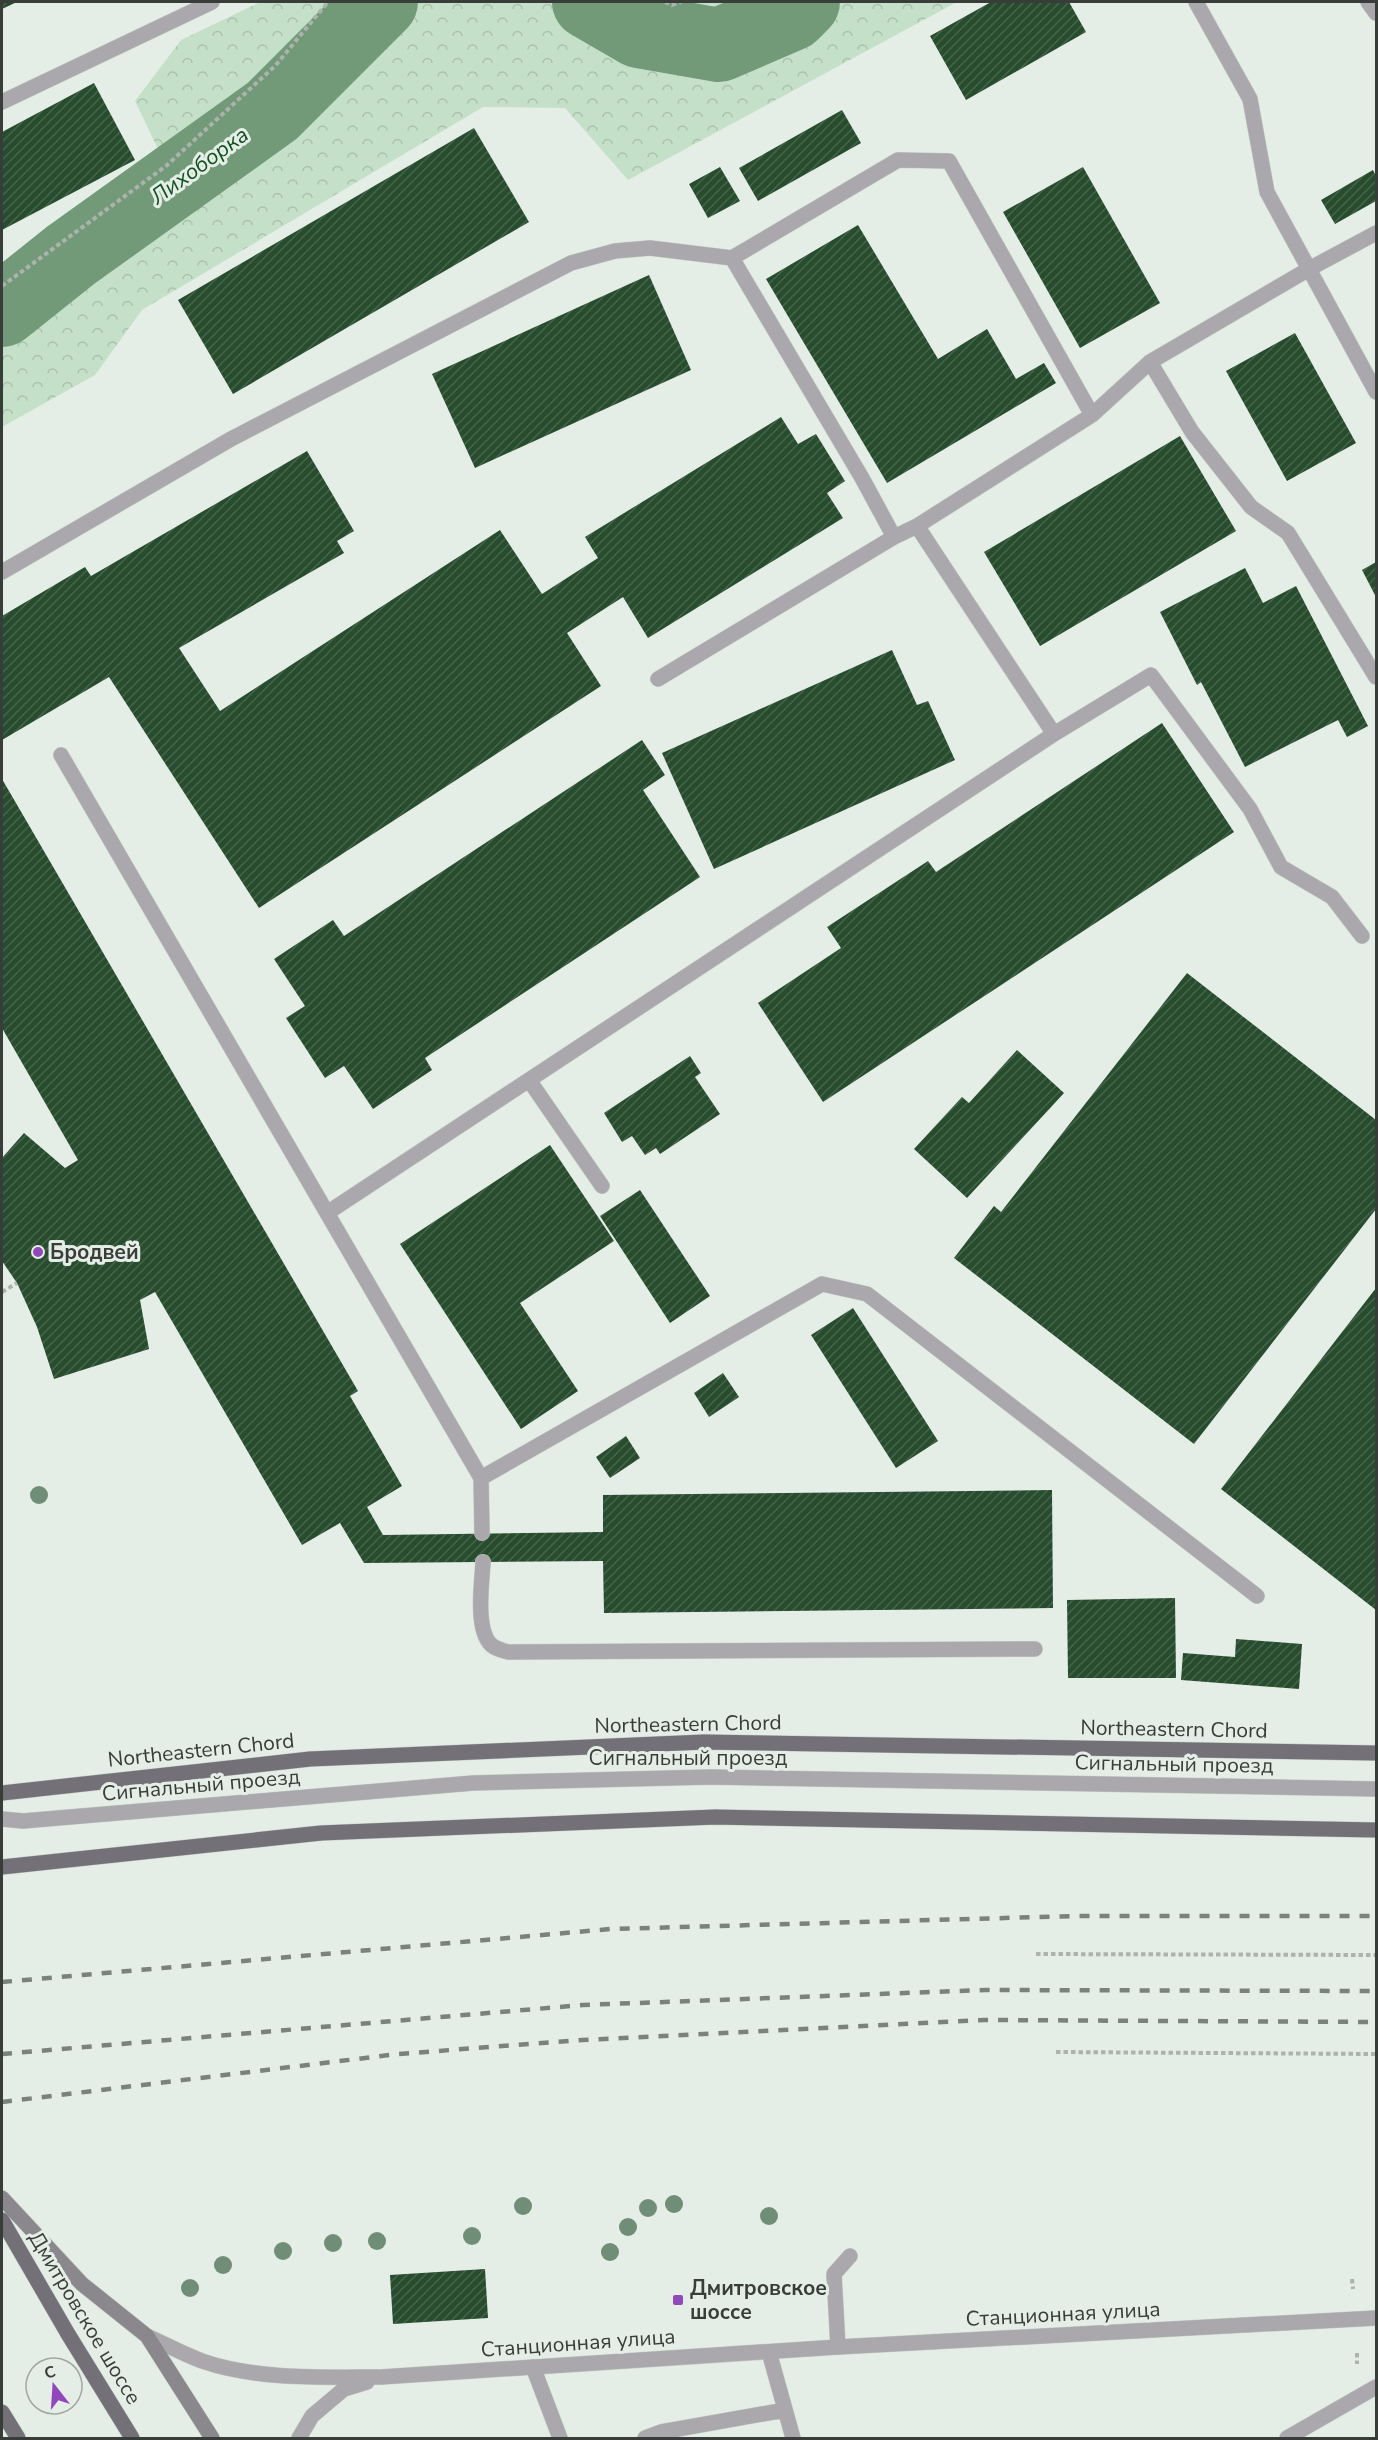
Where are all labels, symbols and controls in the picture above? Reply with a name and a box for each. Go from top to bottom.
water label: Лихоборка [144,120,255,212]
place label: Бродвей [50,1238,139,1266]
marker: Бродвей [31,1245,45,1259]
street label: Northeastern Chord [594,1708,782,1740]
street label: Northeastern Chord [1080,1713,1268,1745]
street label: Northeastern Chord [106,1726,296,1774]
street label: Сигнальный проезд [589,1744,787,1772]
street label: Сигнальный проезд [1074,1748,1274,1780]
street label: Сигнальный проезд [101,1762,301,1808]
street label: Дмитровское шоссе [22,2226,148,2410]
place label: Дмитровское шоссе [690,2274,827,2326]
marker: Дмитровское шоссе [671,2293,685,2307]
street label: Станционная улица [965,2295,1161,2333]
street label: Станционная улица [480,2322,676,2364]
north arrow [24,2356,84,2416]
text: С [41,2360,58,2385]

